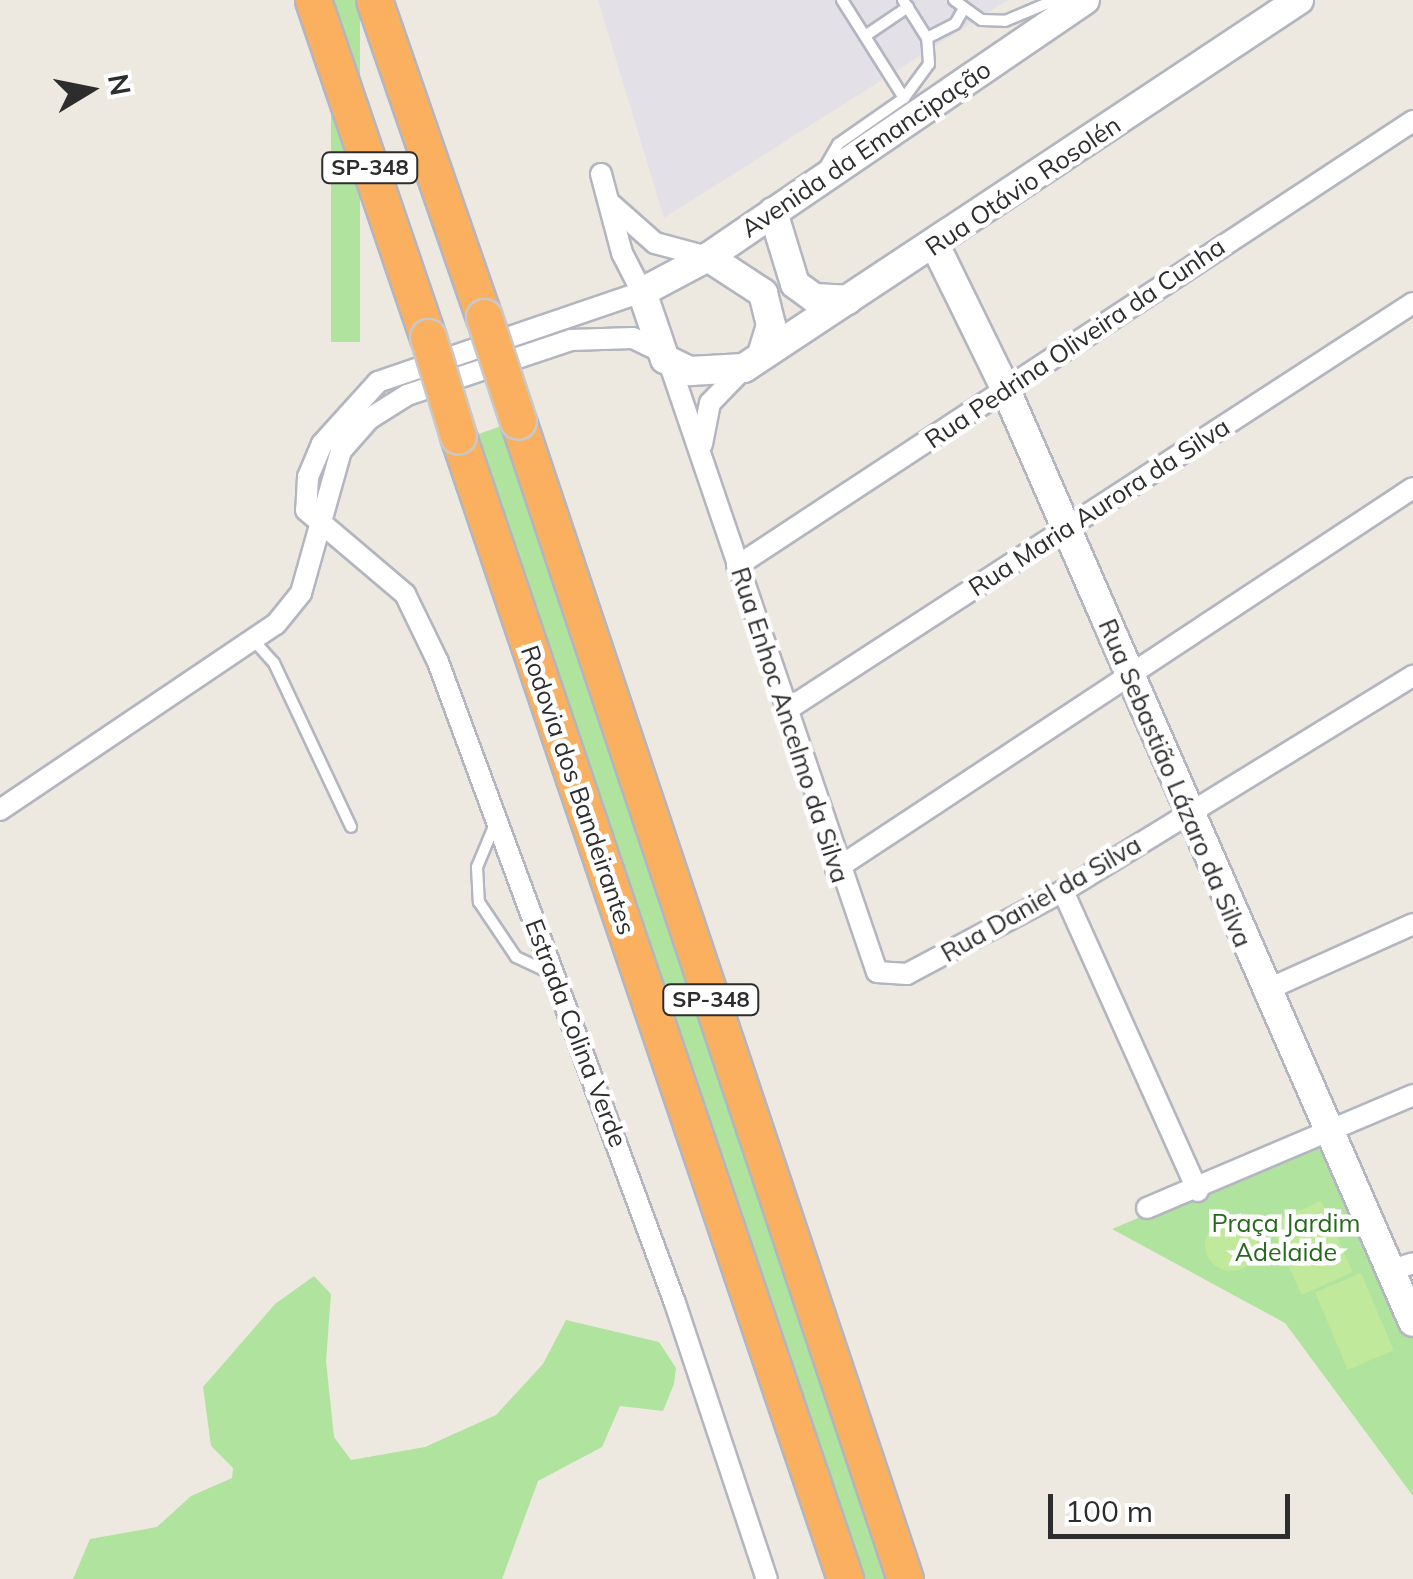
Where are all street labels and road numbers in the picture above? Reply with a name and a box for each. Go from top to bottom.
street label: Avenida da Emancipação [736,54,996,244]
street label: Rua Otávio Rosolén [920,110,1126,262]
road number: SP-348 [320,151,420,185]
street label: Rua Pedrina Oliveira da Cunha [919,231,1231,455]
street label: Rua Maria Aurora da Silva [963,411,1235,603]
street label: Rua Enhoc Ancelmo da Silva [725,563,855,887]
street label: Rua Sebastião Lázaro da Silva [1092,614,1258,952]
street label: Rodovia dos Bandeirantes [514,642,642,938]
street label: Rua Daniel da Silva [936,830,1146,968]
street label: Estrada Colina Verde [519,915,633,1151]
road number: SP-348 [661,983,761,1017]

